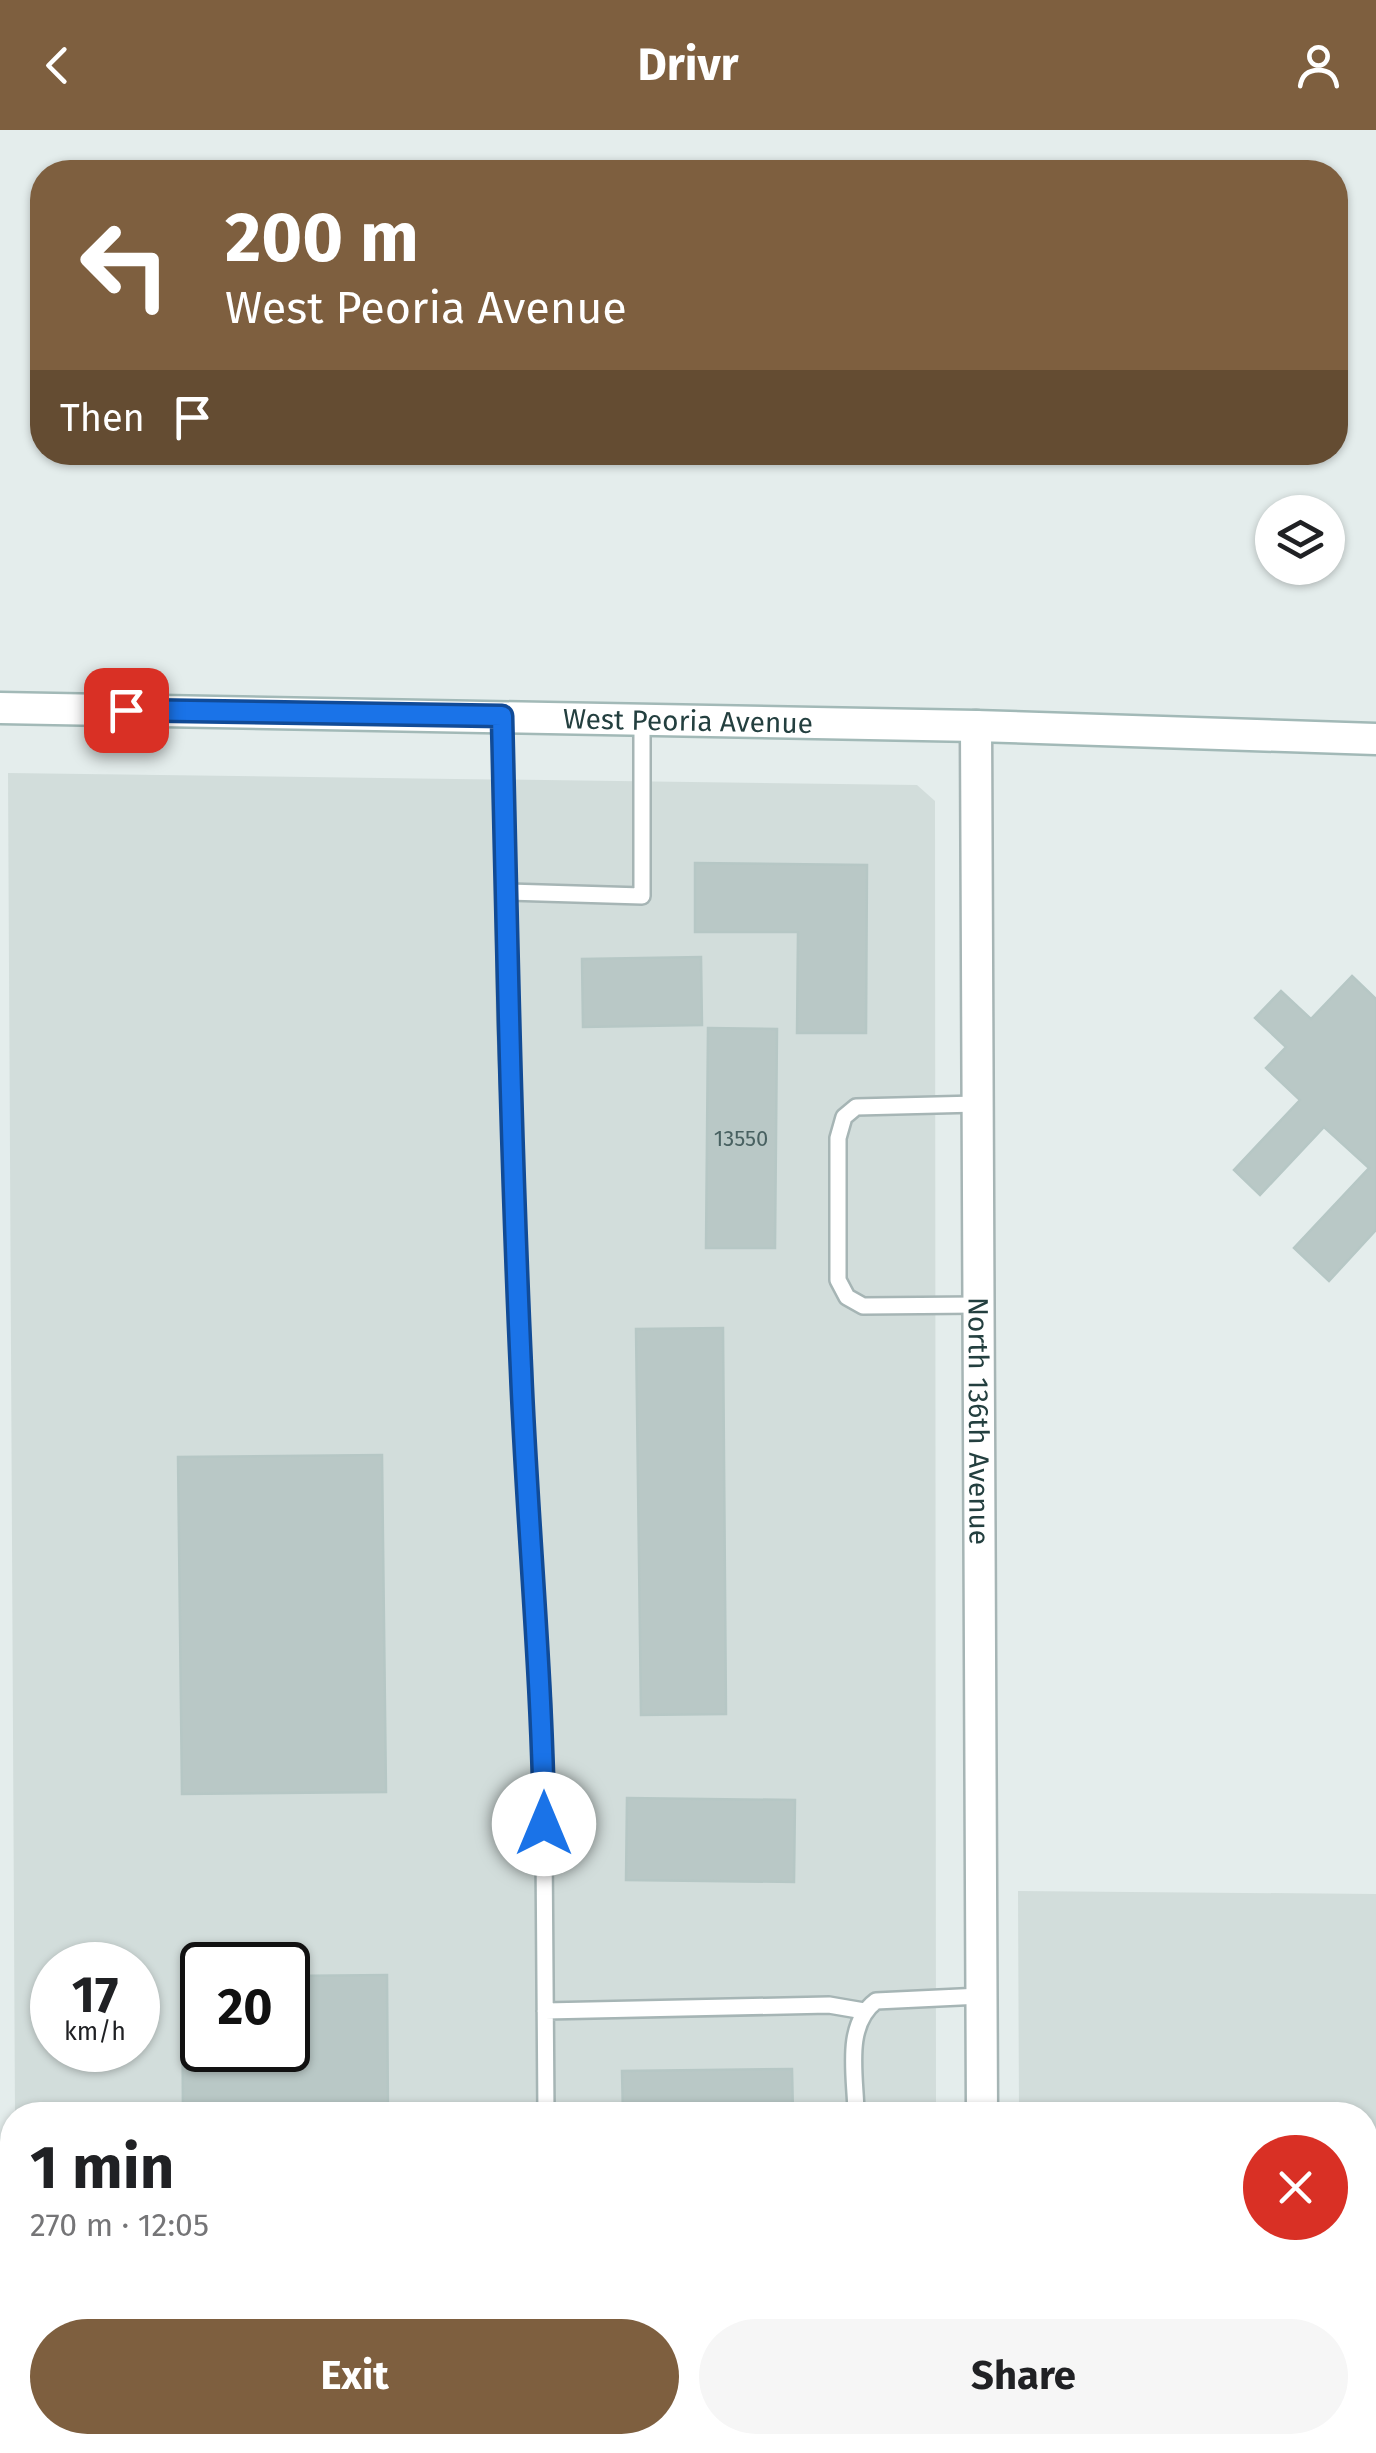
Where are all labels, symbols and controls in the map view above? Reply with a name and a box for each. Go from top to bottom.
icon: back [30,38,85,93]
text: Drivr [637,38,739,92]
icon: person [1291,38,1346,93]
text: 200 m [225,196,419,280]
icon: left [60,200,190,330]
text: West Peoria Avenue [225,281,627,335]
icon: arrive [165,390,220,445]
text: Then [60,395,145,441]
map controls [1255,495,1345,585]
button: layers [1255,495,1345,585]
pin [84,668,169,753]
icon: arrive [99,683,154,738]
street label: West Peoria Avenue [563,702,813,740]
house number: 13550 [714,1125,768,1152]
street label: North 136th Avenue [961,1297,996,1545]
position arrow [492,1772,596,1876]
speed limit sign: 20 [180,1942,310,2072]
text: 17 [72,1965,118,2025]
text: km/h [64,2017,126,2047]
text: 1 min [30,2132,174,2204]
button: close [1243,2135,1348,2240]
text: 270 m · 12:05 [30,2206,209,2244]
button: Exit [30,2319,679,2434]
button: Share [699,2319,1348,2434]

